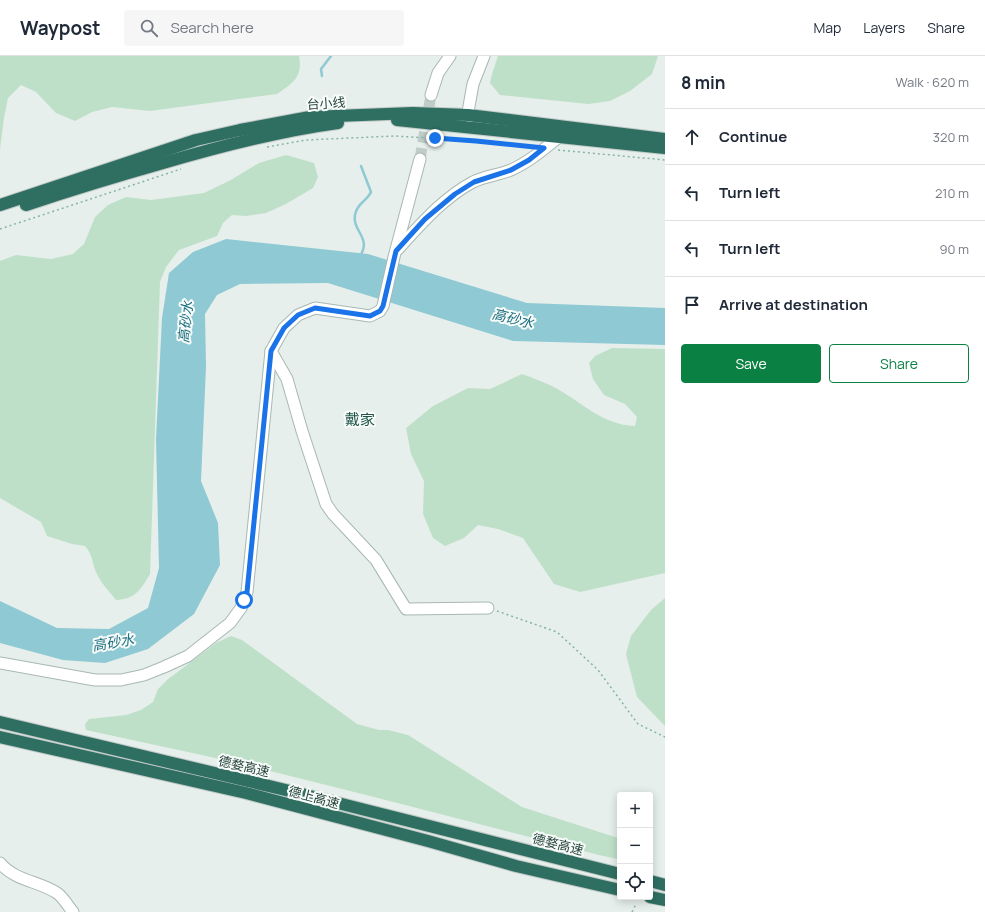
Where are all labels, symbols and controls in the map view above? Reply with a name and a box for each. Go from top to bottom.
search box [124,10,404,46]
text: Waypost [20,15,100,41]
icon: search [138,17,160,39]
text: Search here [170,17,254,38]
text: Map [813,18,841,37]
text: Layers [863,18,905,37]
text: Share [927,18,965,37]
text: 8 min [681,71,726,94]
text: Walk · 620 m [896,73,969,91]
street label: 台小线 [306,93,346,113]
icon: ahead [681,126,703,148]
text: Continue [719,126,787,147]
text: 320 m [933,128,969,146]
route end [426,129,444,147]
icon: left [681,182,703,204]
text: Turn left [719,182,781,203]
text: 210 m [935,184,969,202]
icon: left [681,238,703,260]
text: Turn left [719,238,781,259]
text: 90 m [939,240,969,258]
icon: arrive [681,294,703,316]
text: Arrive at destination [719,294,868,315]
water label: 高砂水 [173,299,197,344]
water label: 高砂水 [490,304,537,333]
button: Save [681,344,821,383]
button: Share [829,344,969,383]
district label: 戴家 [345,409,375,430]
route start [235,591,253,609]
water label: 高砂水 [91,629,136,655]
street label: 德婺高速 [217,751,271,781]
street label: 德上高速 [287,782,341,812]
map controls [617,792,653,900]
button: + [617,792,653,828]
button: − [617,828,653,864]
street label: 德婺高速 [531,829,585,859]
button: locate [617,864,653,900]

